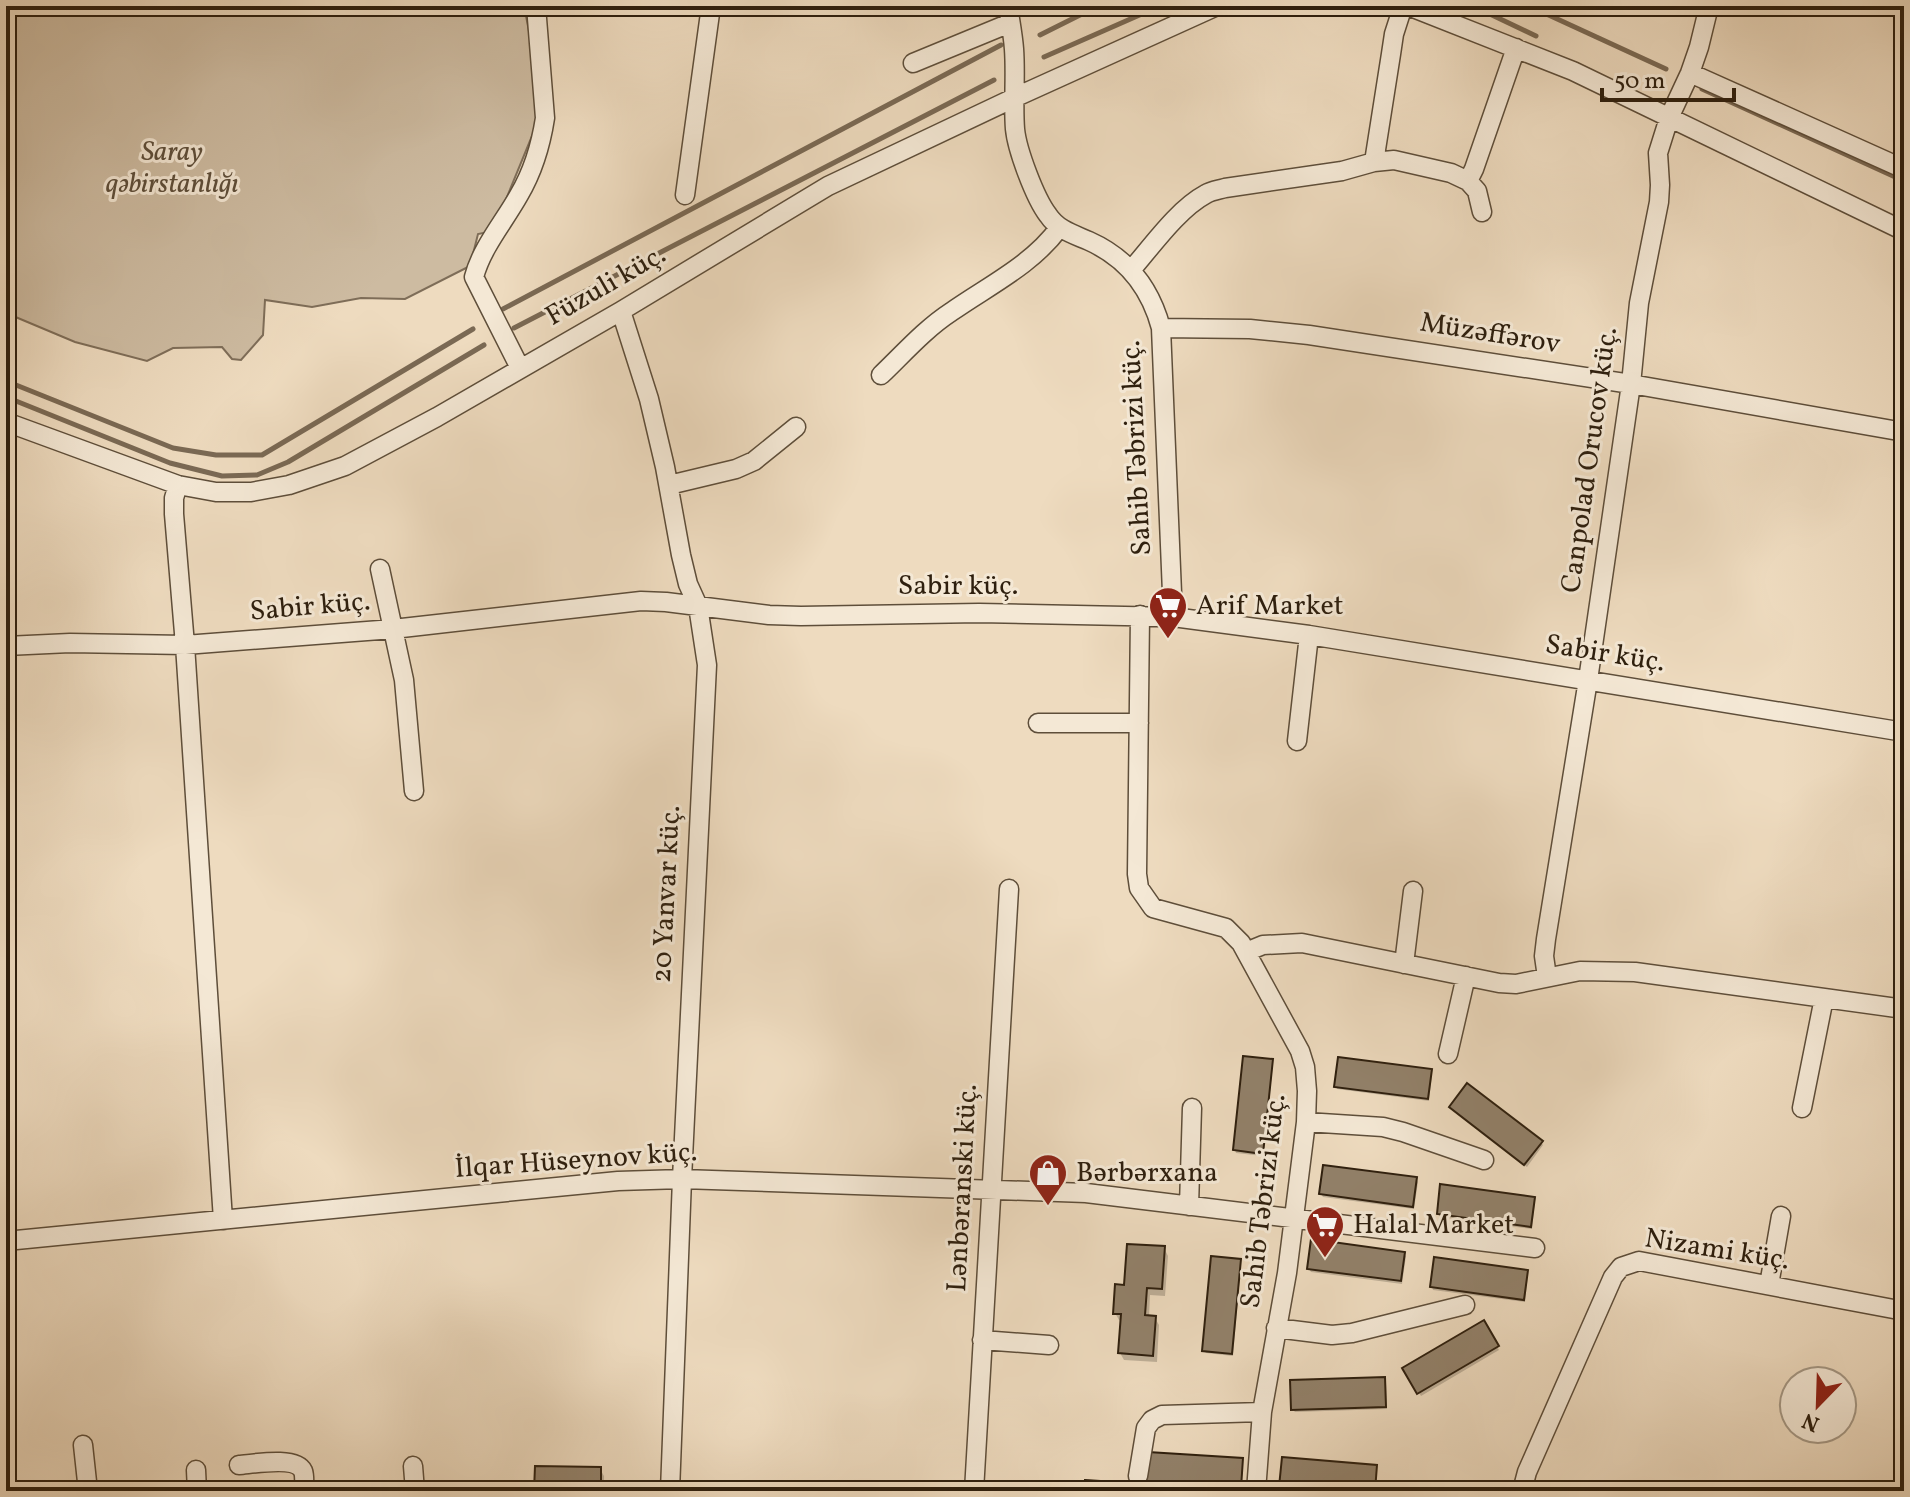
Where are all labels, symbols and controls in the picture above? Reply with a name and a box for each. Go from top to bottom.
scale bar [1602,52,1734,102]
text: 50 m [1614,65,1666,99]
park label: Saray qəbirstanlığı [106,133,238,204]
street label: Füzuli küç. [539,236,673,336]
street label: Müzəffərov [1417,304,1563,364]
street label: Canpolad Orucov küç. [1552,325,1628,595]
street label: Sahib Təbrizi küç. [1112,339,1162,557]
street label: Sabir küç. [898,567,1018,606]
street label: Sabir küç. [248,582,372,632]
supermarket icon: Arif Market [1147,585,1189,640]
place label: Arif Market [1196,587,1344,626]
street label: Sabir küç. [1542,625,1668,683]
street label: 20 Yanvar küç. [643,804,691,984]
street label: Lənbəranski küç. [938,1083,988,1293]
street label: Sahib Təbrizi küç. [1232,1092,1296,1310]
street label: İlqar Hüseynov küç. [453,1133,699,1189]
shop icon: Bərbərxana [1027,1152,1069,1207]
place label: Bərbərxana [1076,1154,1218,1193]
supermarket icon: Halal Market [1304,1204,1346,1259]
place label: Halal Market [1353,1206,1514,1245]
street label: Nizami küç. [1642,1219,1792,1281]
north arrow [1778,1365,1858,1445]
text: N [1798,1404,1825,1438]

